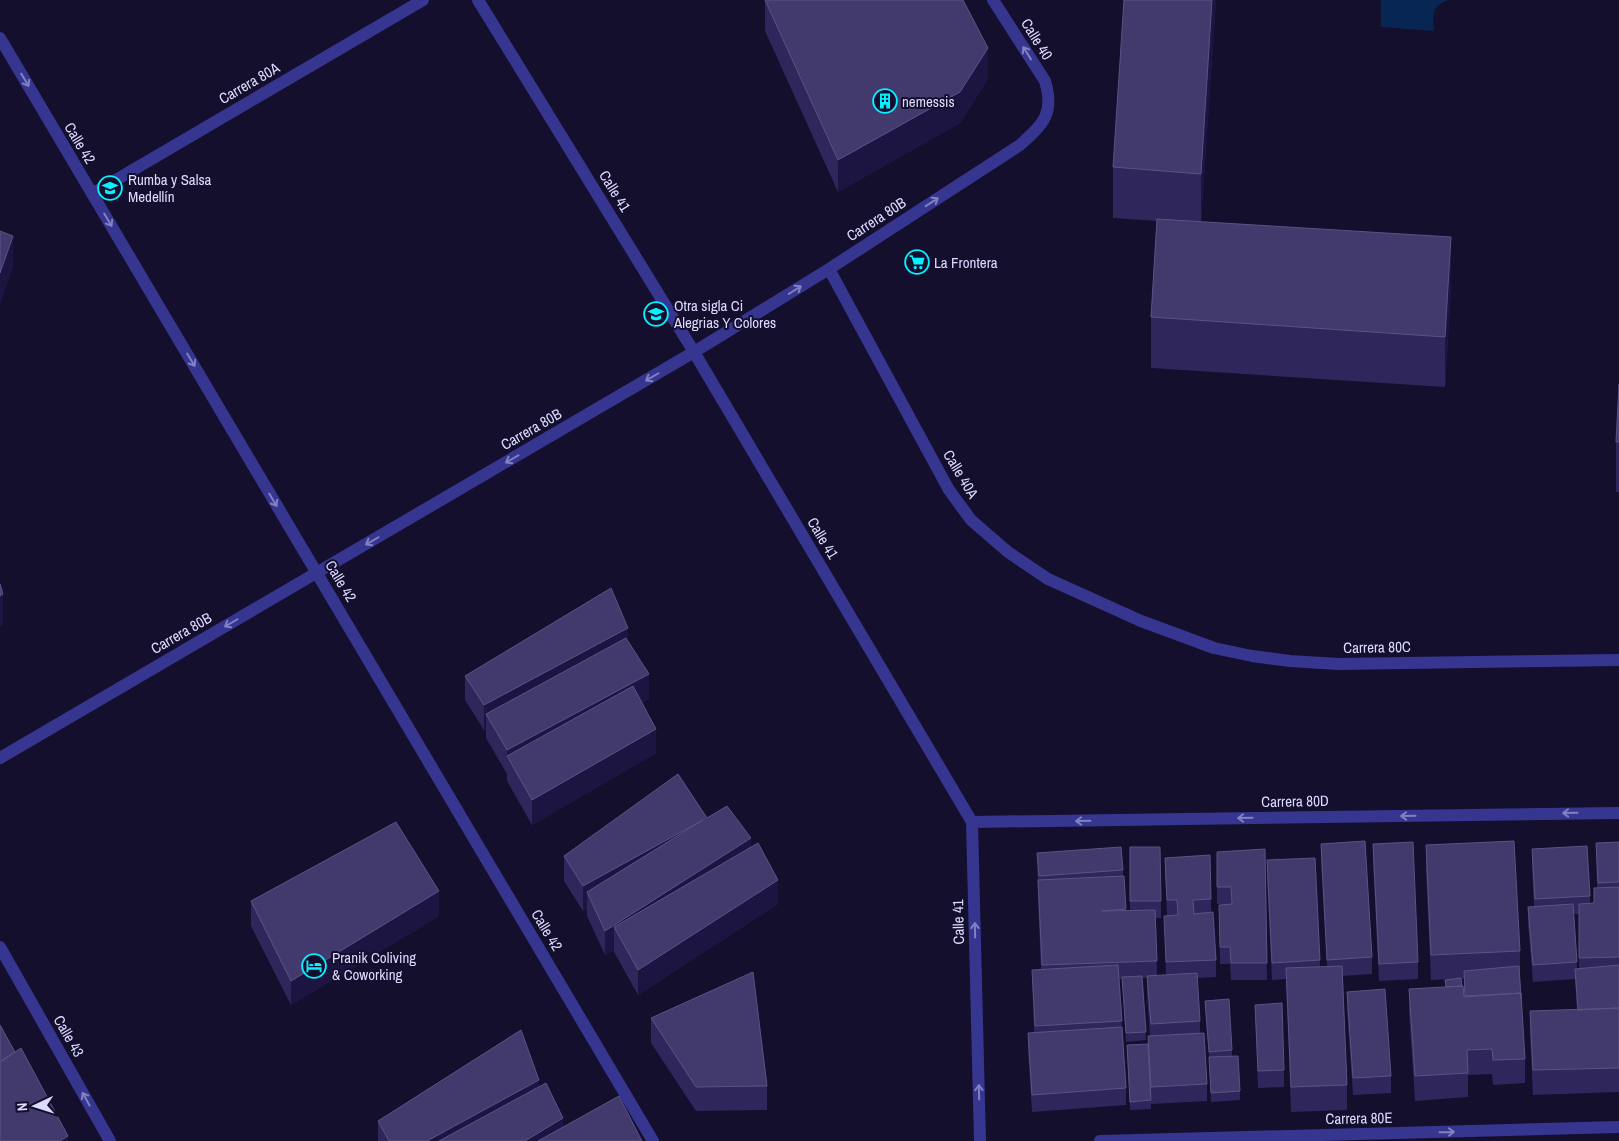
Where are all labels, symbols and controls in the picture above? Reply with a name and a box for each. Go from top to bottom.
street label: Calle 40 [1016,14,1058,64]
one-way arrow [1022,47,1032,61]
street label: Carrera 80A [215,57,284,109]
one-way arrow [20,73,30,87]
building icon: nemessis [872,88,898,114]
place label: nemessis [902,91,955,112]
street label: Calle 42 [59,118,101,168]
street label: Calle 41 [594,166,636,216]
place label: Rumba y Salsa Medellín [128,169,212,207]
school or university icon: Rumba y Salsa Medellín [97,175,123,201]
street label: Carrera 80B [842,192,910,246]
one-way arrow [925,197,939,207]
one-way arrow [103,213,113,227]
supermarket icon: La Frontera [904,249,930,275]
place label: La Frontera [934,252,998,273]
one-way arrow [788,284,802,294]
place label: Otra sigla Ci Alegrias Y Colores [673,295,776,333]
school or university icon: Otra sigla Ci Alegrias Y Colores [643,301,669,327]
one-way arrow [186,352,196,367]
one-way arrow [646,372,660,382]
street label: Carrera 80B [497,403,565,455]
street label: Calle 40A [938,446,984,503]
one-way arrow [505,454,519,464]
one-way arrow [269,492,279,506]
street label: Calle 41 [802,513,844,563]
one-way arrow [365,536,379,546]
street label: Calle 42 [320,556,362,606]
street label: Carrera 80B [147,607,215,659]
one-way arrow [225,618,239,628]
street label: Carrera 80C [1343,636,1411,658]
street label: Carrera 80D [1261,790,1329,812]
one-way arrow [1563,808,1579,818]
one-way arrow [1400,811,1416,821]
one-way arrow [1238,813,1254,823]
one-way arrow [1075,816,1091,825]
street label: Calle 41 [947,899,969,945]
street label: Calle 42 [526,905,568,955]
one-way arrow [970,922,980,938]
place label: Pranik Coliving & Coworking [332,947,416,985]
hotel icon: Pranik Coliving & Coworking [301,953,327,979]
street label: Calle 43 [49,1011,89,1061]
north arrow [10,1081,60,1131]
one-way arrow [974,1085,983,1101]
one-way arrow [81,1091,91,1106]
text: N [13,1102,31,1112]
street label: Carrera 80E [1325,1107,1393,1129]
one-way arrow [1438,1127,1454,1137]

